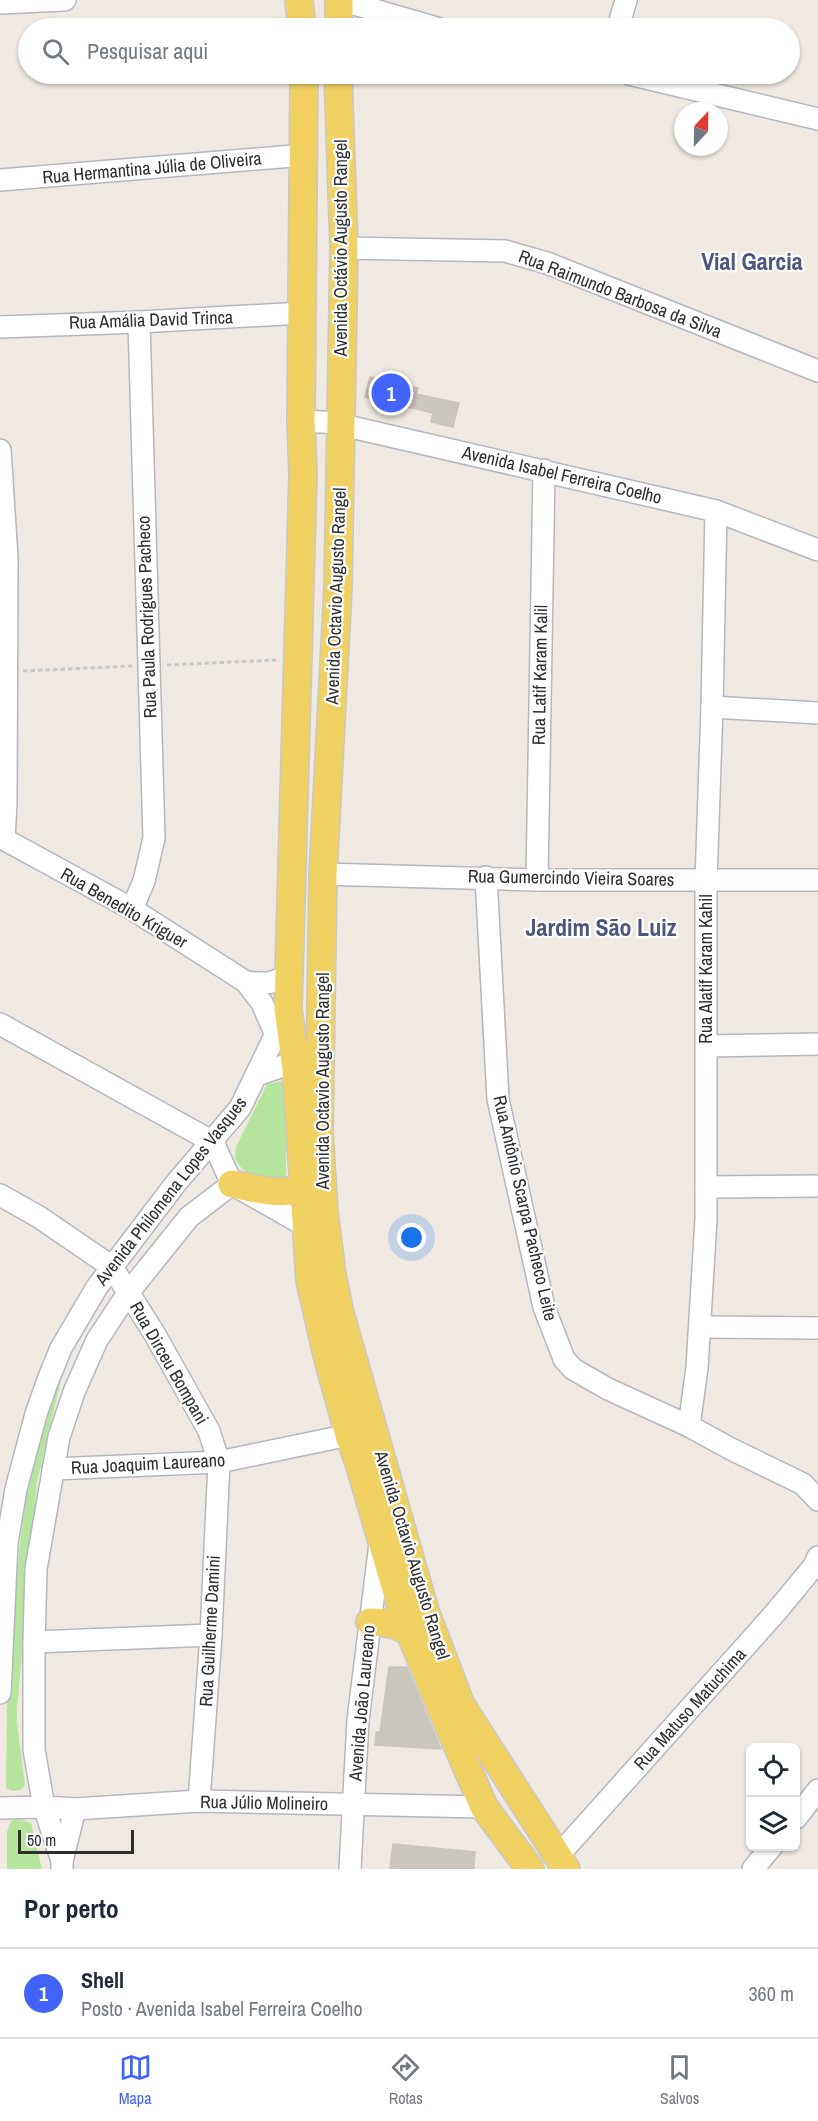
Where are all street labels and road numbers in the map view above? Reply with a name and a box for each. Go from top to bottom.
street label: Avenida Octávio Augusto Rangel [328,139,353,358]
street label: Rua Hermantina Júlia de Oliveira [41,145,263,190]
street label: Rua Raimundo Barbosa da Silva [515,243,725,344]
street label: Rua Amália David Trinca [69,304,233,335]
street label: Avenida Isabel Ferreira Coelho [459,439,664,510]
street label: Avenida Octavio Augusto Rangel [319,487,352,706]
street label: Rua Paula Rodrigues Pacheco [130,515,163,719]
street label: Rua Latif Karam Kalil [526,605,553,745]
street label: Rua Benedito Kriguer [56,861,192,954]
street label: Rua Gumercindo Vieira Soares [468,863,674,892]
street label: Rua Alatif Karam Kahil [693,894,718,1044]
street label: Avenida Octavio Augusto Rangel [310,972,335,1191]
street label: Avenida Philomena Lopes Vasques [88,1091,252,1291]
street label: Rua Antônio Scarpa Pacheco Leite [487,1093,564,1323]
street label: Rua Dirceu Bompani [124,1297,215,1429]
street label: Avenida Octavio Augusto Rangel [368,1446,456,1662]
street label: Rua Joaquim Laureano [70,1447,226,1480]
street label: Rua Guilherme Damini [193,1555,226,1707]
street label: Avenida João Laureano [342,1624,381,1783]
street label: Rua Matuso Matuchima [628,1642,751,1775]
street label: Rua Júlio Molineiro [200,1789,328,1816]

